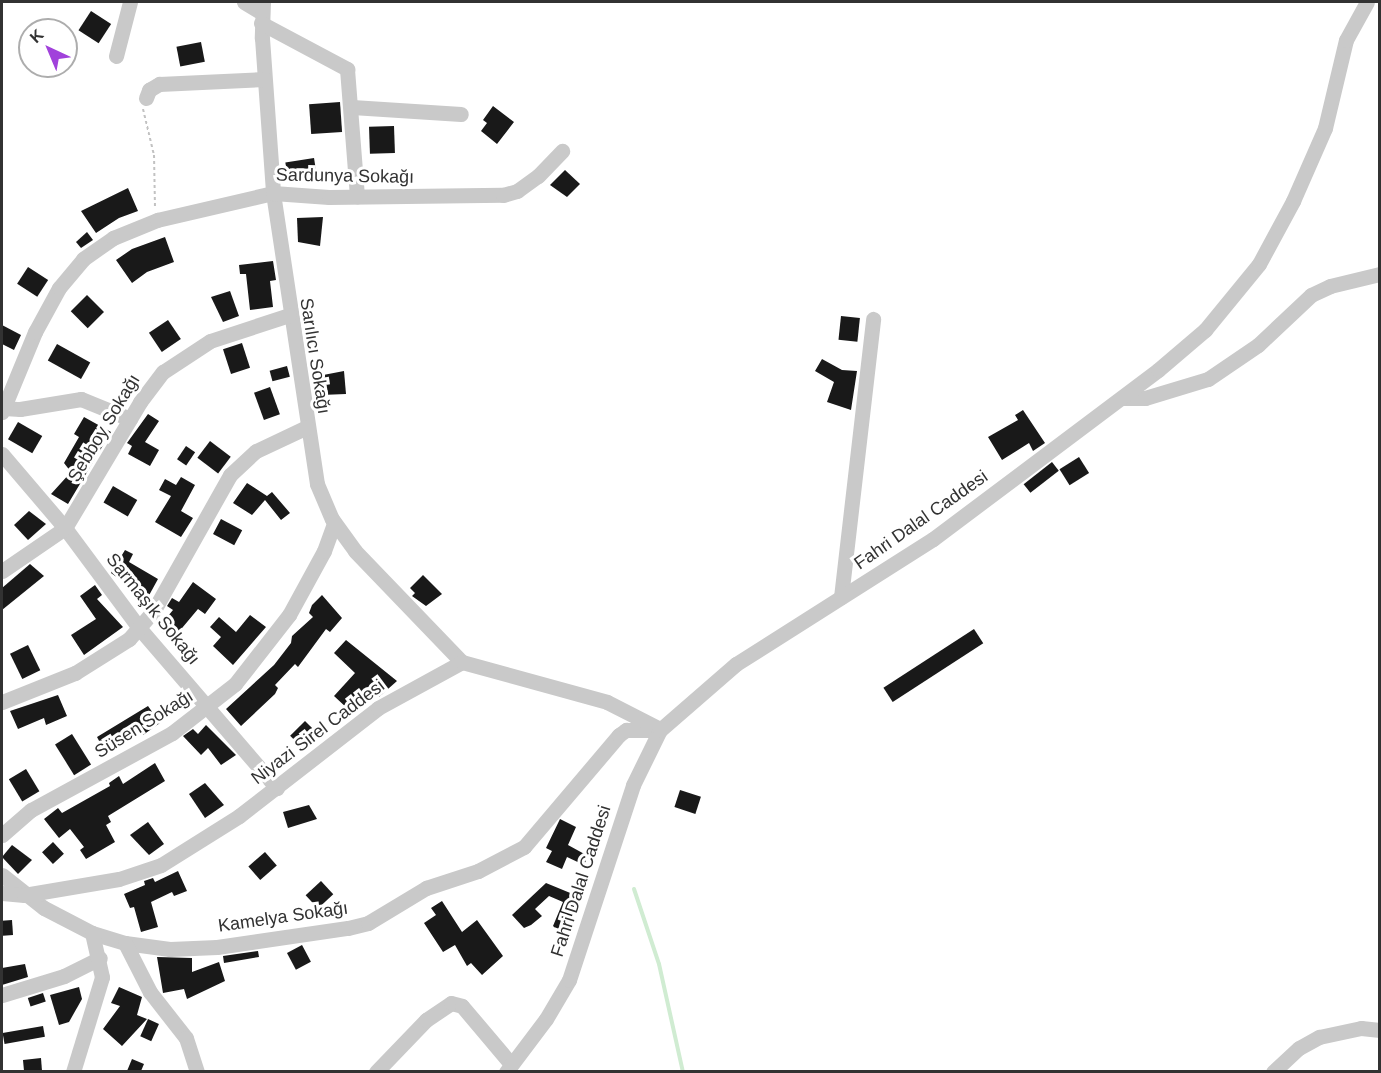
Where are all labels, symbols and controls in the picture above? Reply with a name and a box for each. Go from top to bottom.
north arrow [18,18,78,78]
text: K [26,26,47,46]
street label: Sardunya Sokağı [276,164,414,188]
street label: Sarılıcı Sokağı [295,297,335,415]
street label: Şebboy Sokağı [63,370,145,486]
street label: Fahri Dalal Caddesi [850,466,992,574]
street label: Sarmaşık Sokağı [101,549,205,669]
street label: Niyazi Sirel Caddesi [247,675,389,789]
street label: Süsen Sokağı [91,685,197,763]
street label: Fahri Dalal Caddesi [546,802,616,960]
street label: Kamelya Sokağı [217,897,349,937]

